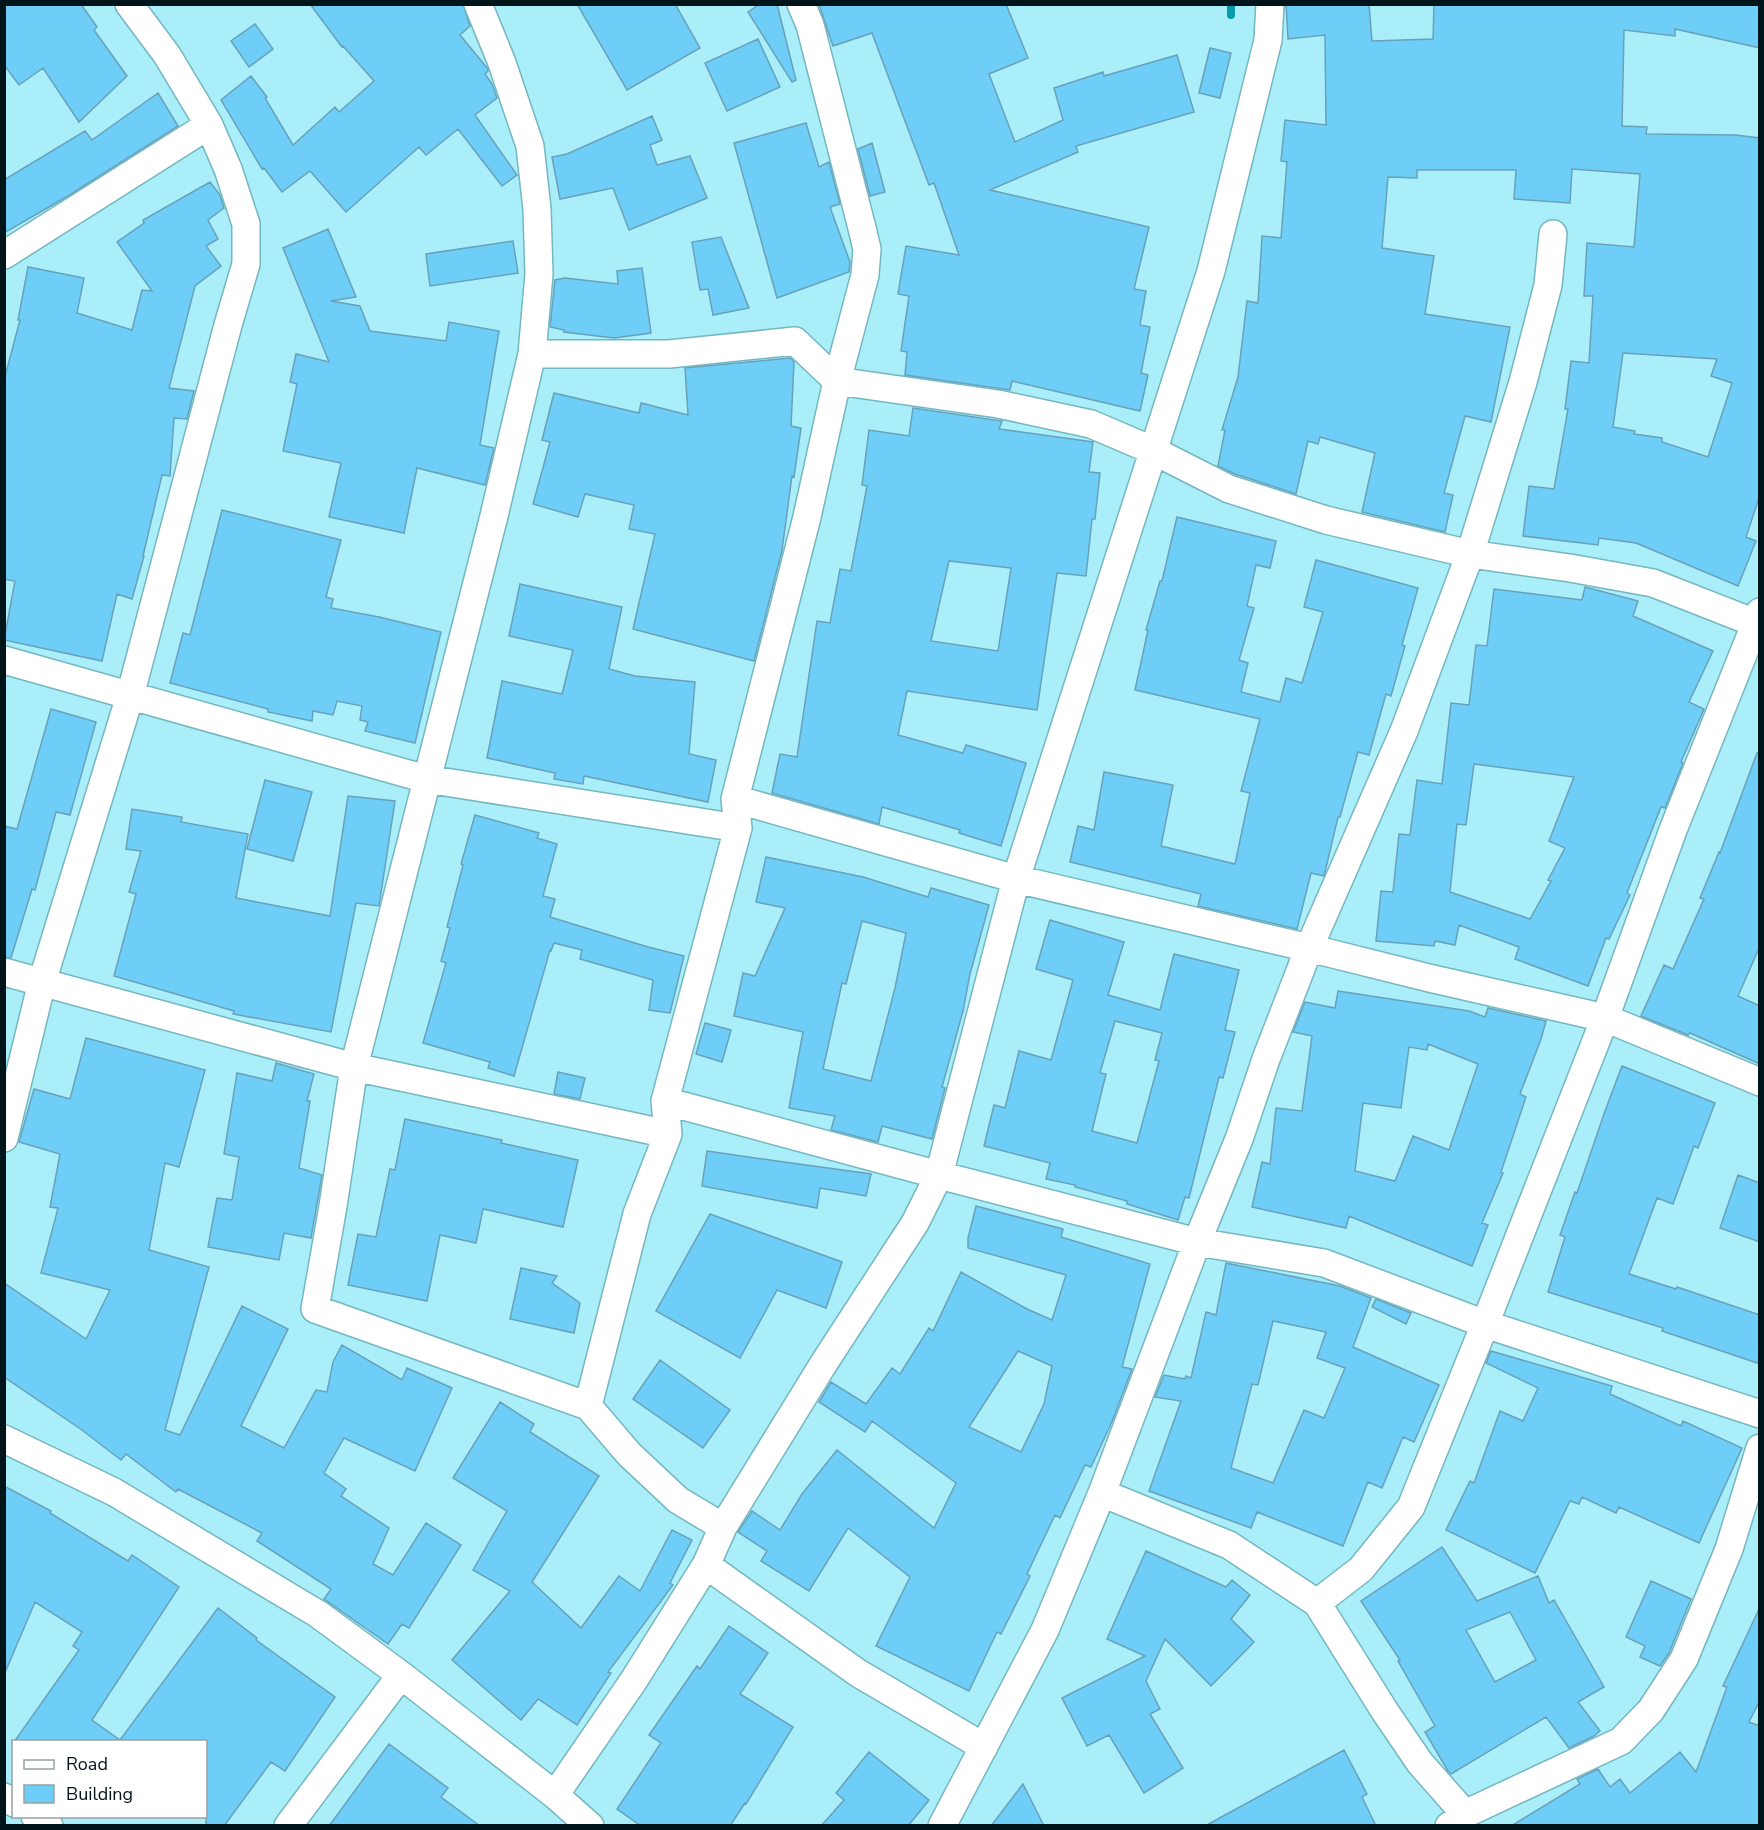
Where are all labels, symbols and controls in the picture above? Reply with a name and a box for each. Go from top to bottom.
legend [12,1740,207,1818]
text: Road [66,1752,108,1776]
text: Building [66,1782,133,1806]

